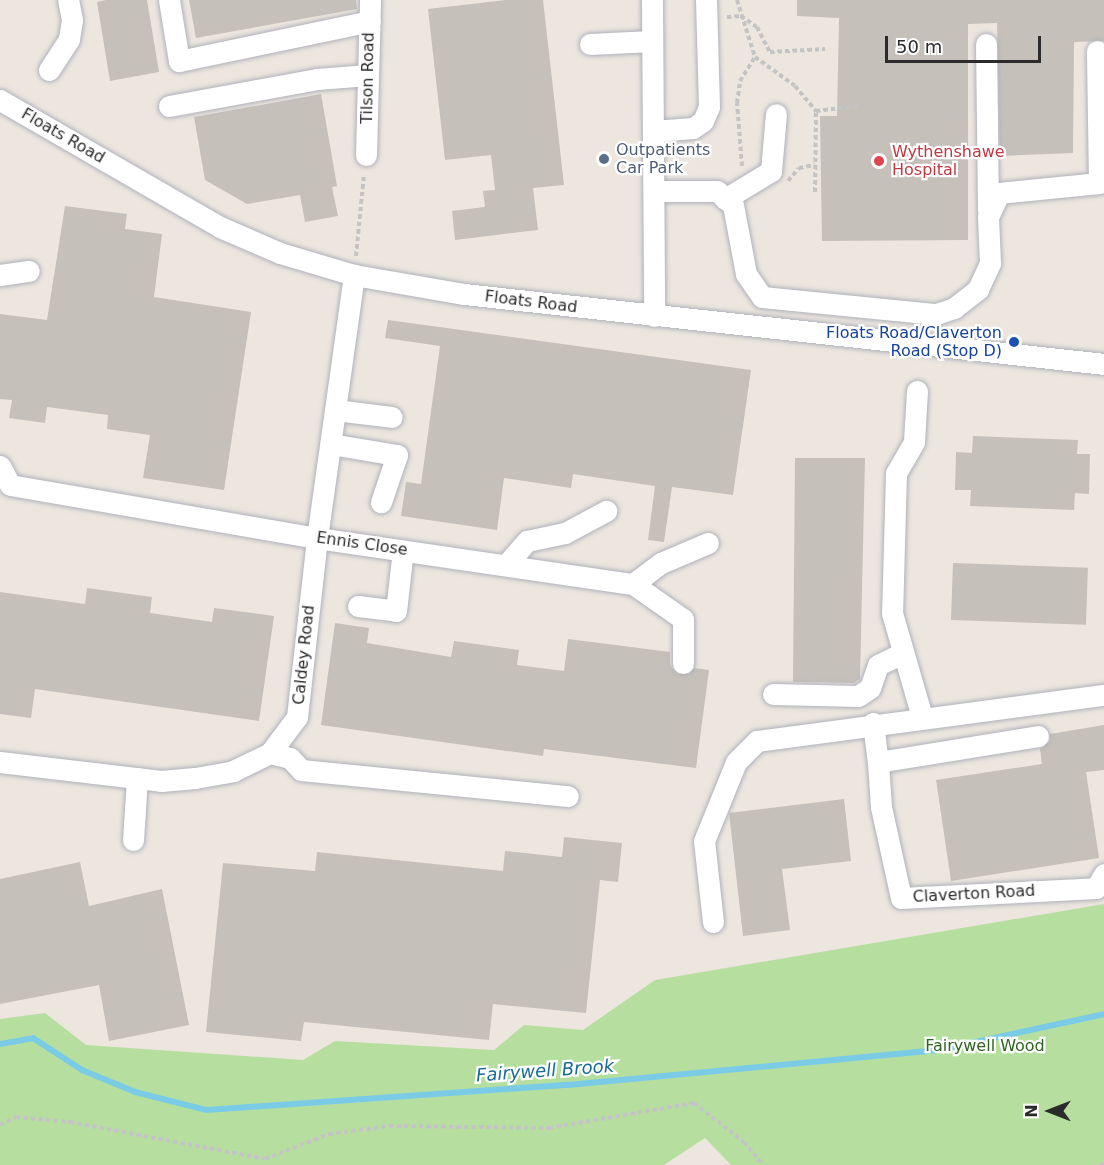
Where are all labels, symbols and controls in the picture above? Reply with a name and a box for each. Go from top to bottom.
scale bar [888,24,1044,62]
street label: Tilson Road [358,32,378,124]
text: 50 m [896,36,942,57]
street label: Floats Road [18,104,108,168]
place label: Outpatients Car Park [616,140,710,178]
place label: Wythenshawe Hospital [892,142,1005,180]
marker: Outpatients Car Park [597,152,611,166]
marker: Wythenshawe Hospital [870,152,888,170]
street label: Floats Road [484,287,578,317]
place label: Floats Road/Claverton Road (Stop D) [826,323,1002,361]
marker: Floats Road/Claverton Road (Stop D) [1007,335,1021,349]
street label: Ennis Close [315,528,409,560]
street label: Caldey Road [289,604,319,706]
street label: Claverton Road [912,881,1036,907]
park label: Fairywell Wood [925,1036,1045,1056]
water label: Fairywell Brook [475,1055,615,1087]
north arrow [1020,1081,1080,1141]
text: N [1022,1104,1041,1118]

